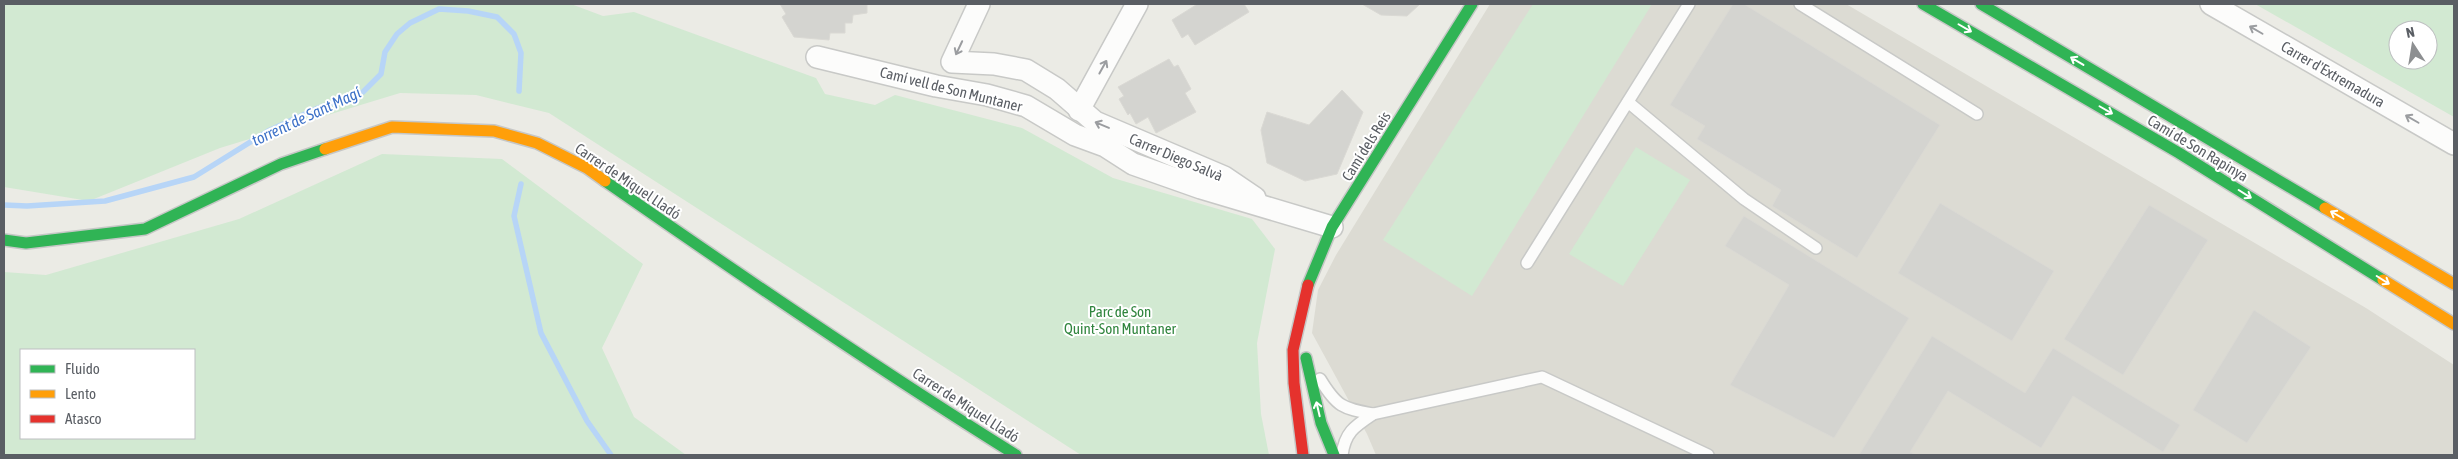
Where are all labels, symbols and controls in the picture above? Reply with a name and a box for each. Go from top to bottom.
north arrow [2388,20,2438,70]
one-way arrow [1958,23,1973,33]
one-way arrow [2249,24,2264,34]
text: N [2405,24,2416,41]
street label: Carrer d'Extremadura [2278,37,2388,111]
one-way arrow [953,40,963,55]
one-way arrow [2070,56,2084,66]
one-way arrow [1099,60,1108,75]
street label: Camí vell de Son Muntaner [878,63,1024,115]
water label: torrent de Sant Magí [249,83,364,150]
one-way arrow [2098,105,2113,115]
street label: Camí dels Reis [1338,108,1394,184]
street label: Camí de Son Rapinya [2145,111,2251,185]
one-way arrow [2405,114,2420,124]
one-way arrow [1095,119,1110,129]
street label: Carrer Diego Salvà [1127,130,1225,184]
street label: Carrer de Miquel Lladó [572,139,684,223]
one-way arrow [2237,189,2251,199]
one-way arrow [2331,210,2345,220]
one-way arrow [2375,275,2389,285]
park label: Parc de Son Quint-Son Muntaner [1064,303,1177,337]
legend [20,349,195,439]
text: Fluido [65,360,100,377]
street label: Carrer de Miquel Lladó [910,364,1022,446]
text: Lento [65,385,96,402]
one-way arrow [1313,402,1322,418]
text: Atasco [65,410,102,427]

